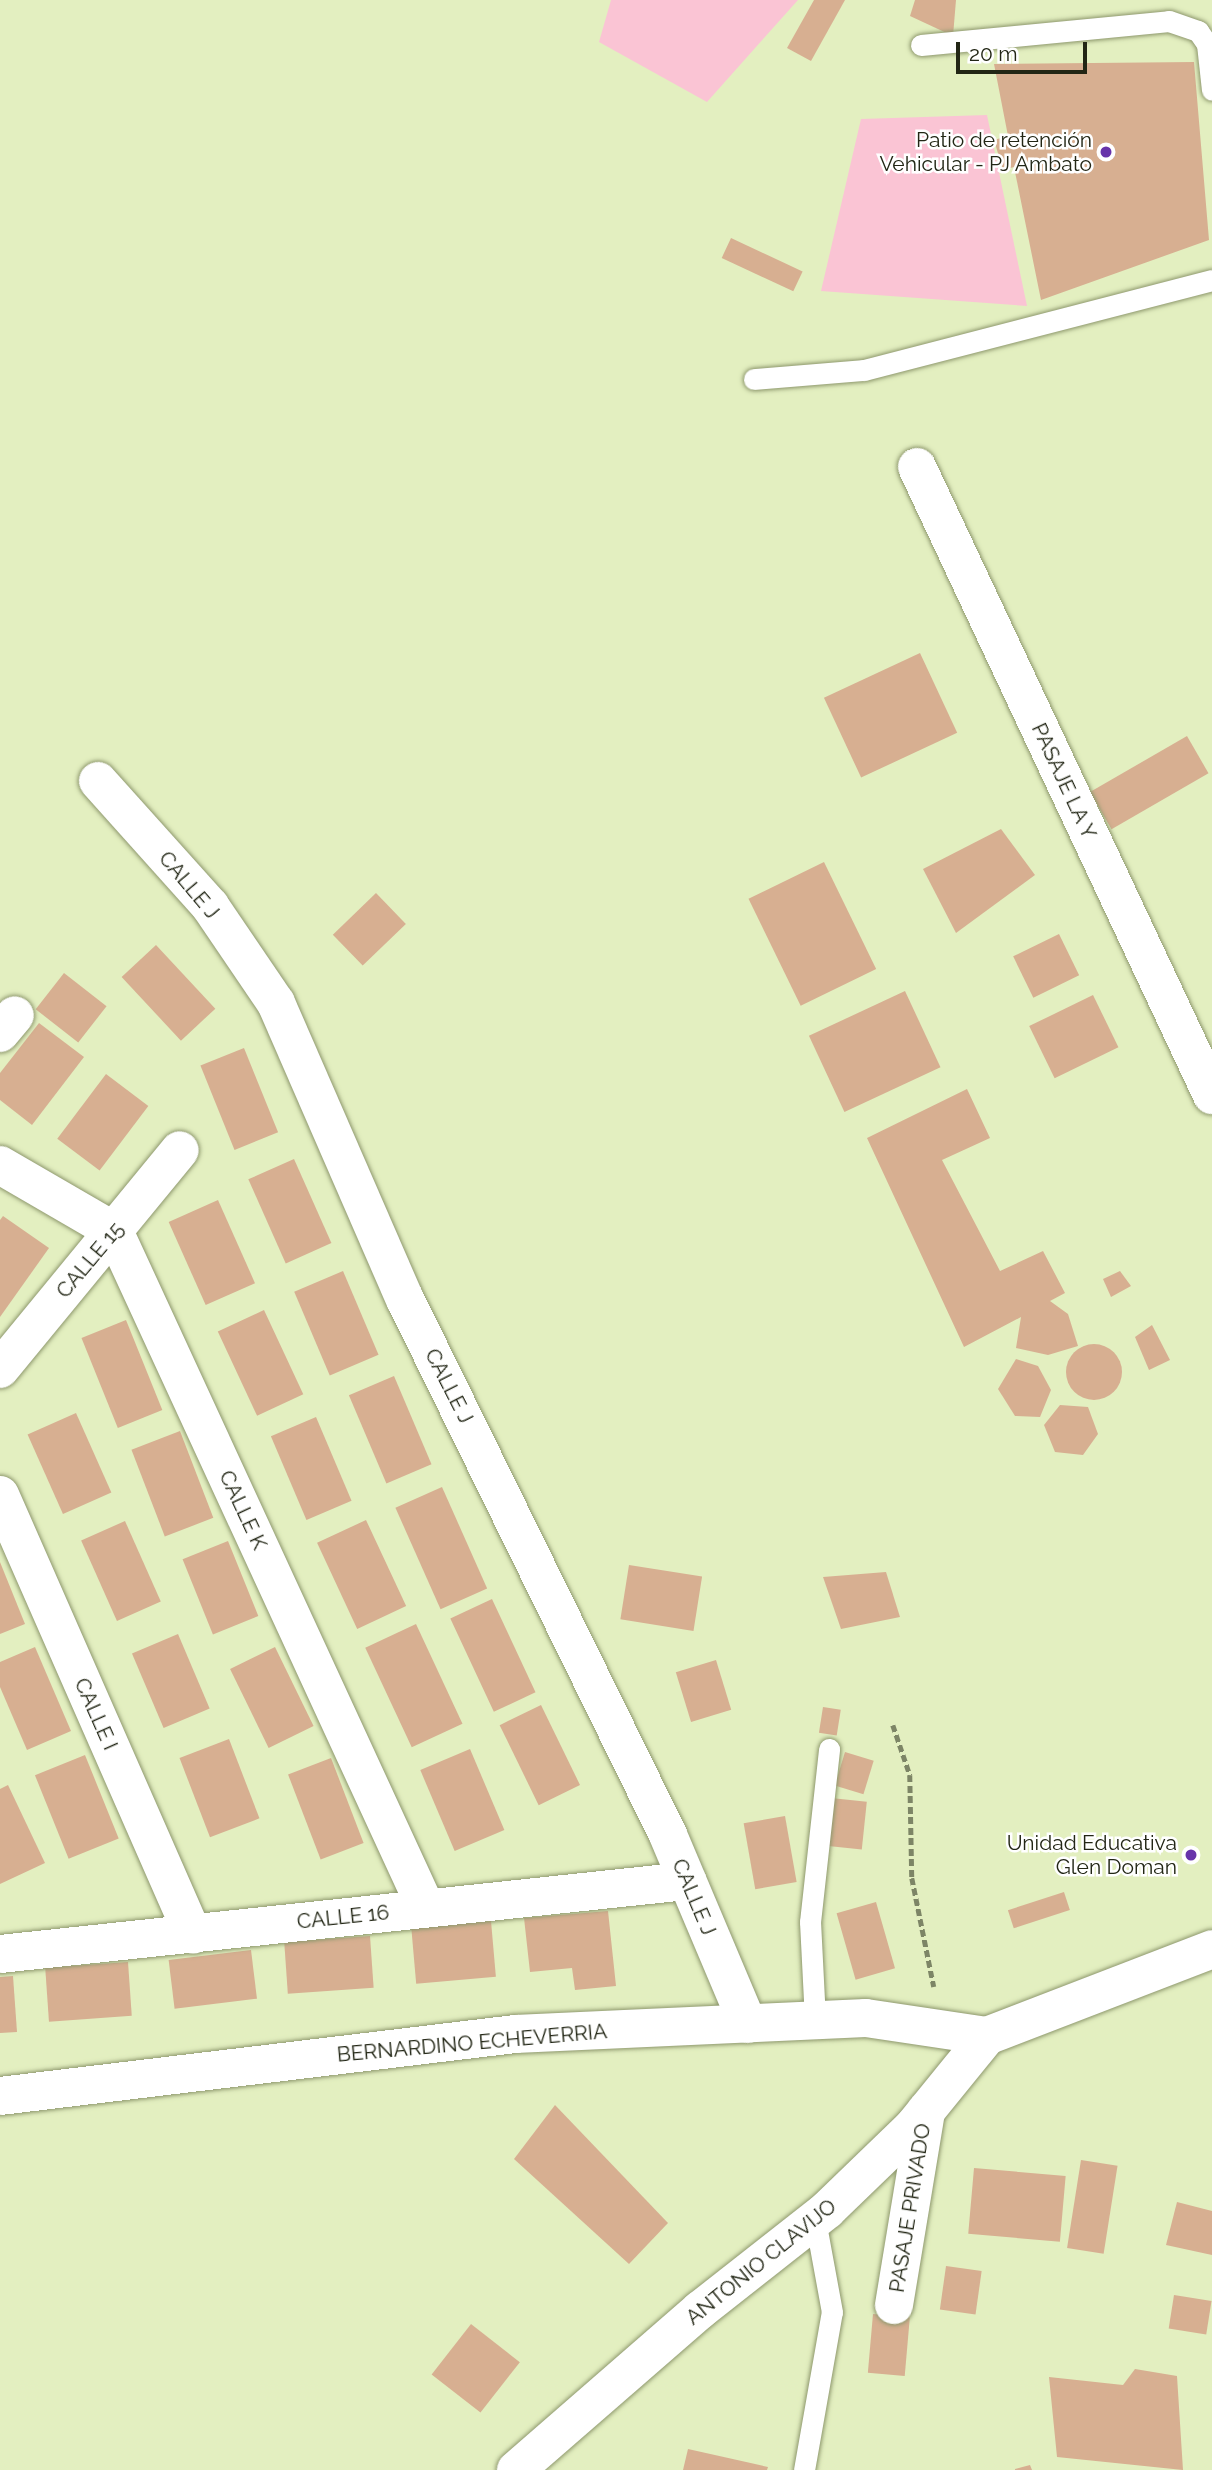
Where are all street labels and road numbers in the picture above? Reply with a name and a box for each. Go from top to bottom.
street label: PASAJE LA Y [1026,718,1102,844]
street label: CALLE J [153,846,225,924]
street label: CALLE 15 [51,1217,129,1303]
street label: CALLE J [419,1344,479,1428]
street label: CALLE K [214,1466,272,1554]
street label: CALLE I [69,1674,123,1754]
street label: CALLE J [667,1855,721,1939]
street label: CALLE 16 [296,1900,390,1934]
street label: BERNARDINO ECHEVERRIA [336,2019,608,2067]
street label: PASAJE PRIVADO [884,2122,936,2294]
street label: ANTONIO CLAVIJO [681,2194,841,2330]

